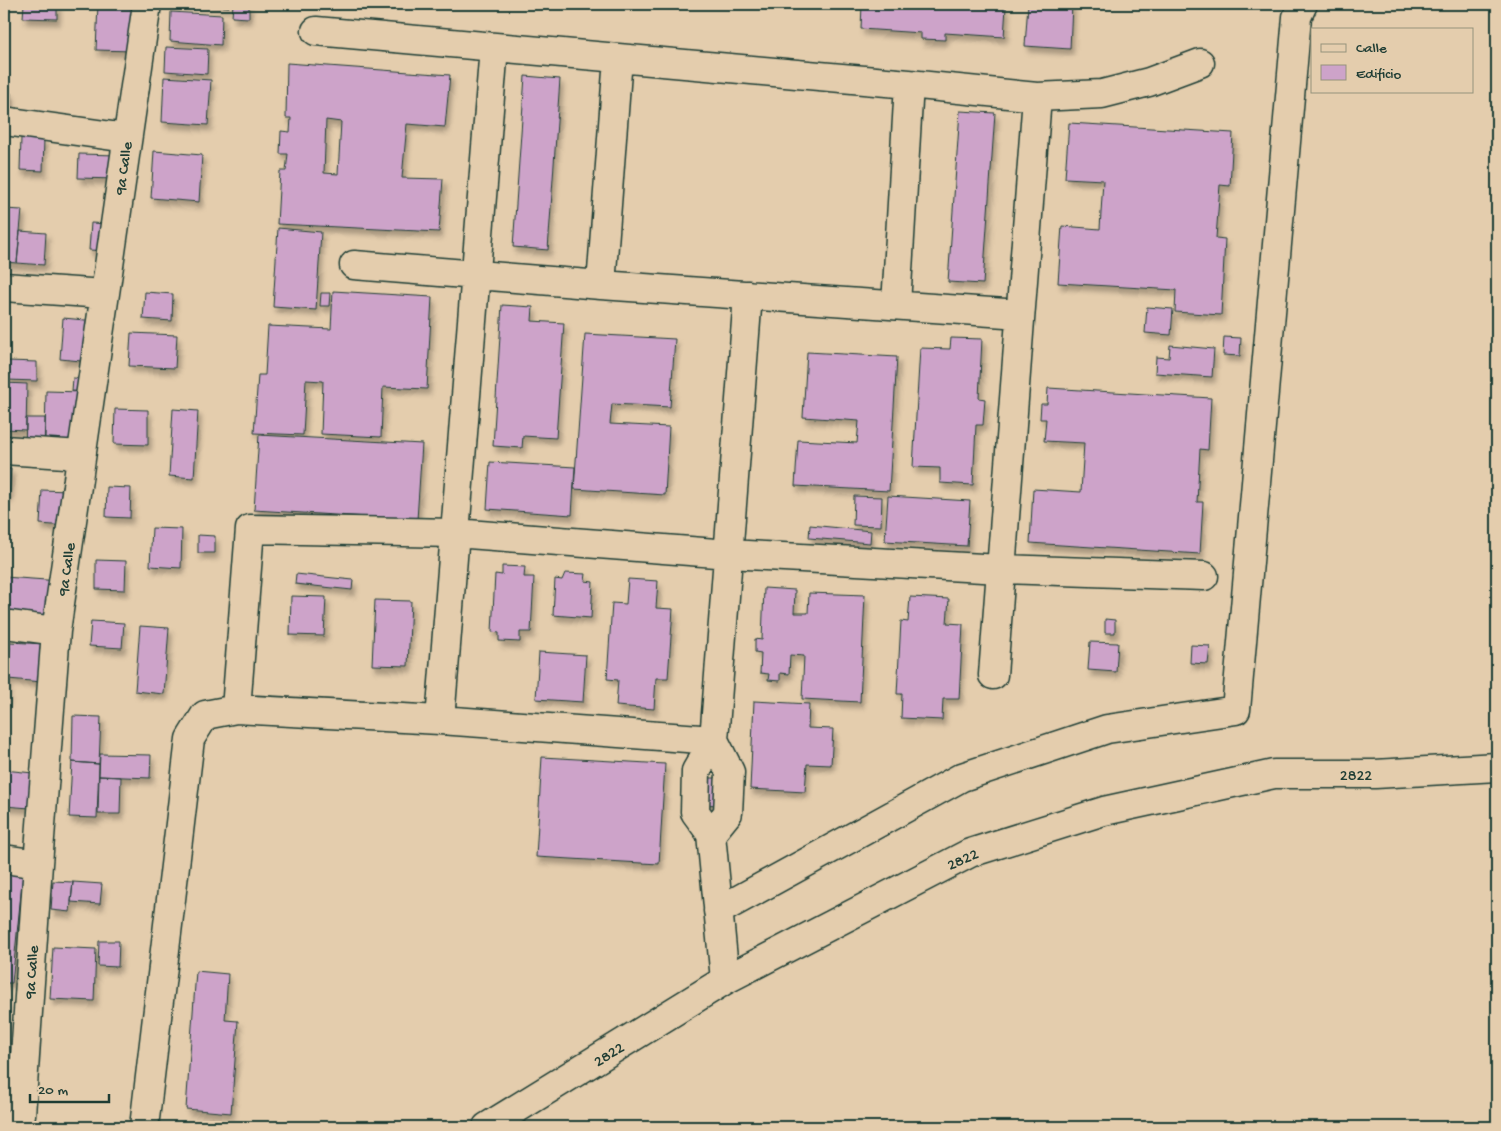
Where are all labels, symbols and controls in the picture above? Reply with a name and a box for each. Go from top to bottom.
legend [1311,28,1474,92]
text: Calle [1356,40,1387,58]
text: Edificio [1356,66,1402,84]
street label: 9a Calle [112,140,139,197]
street label: 9a Calle [55,541,82,598]
street label: 2822 [1340,768,1372,787]
street label: 2822 [945,846,982,876]
street label: 9a Calle [22,944,45,1001]
street label: 2822 [591,1039,629,1073]
scale bar [30,1071,109,1103]
text: 20 m [38,1082,68,1100]

